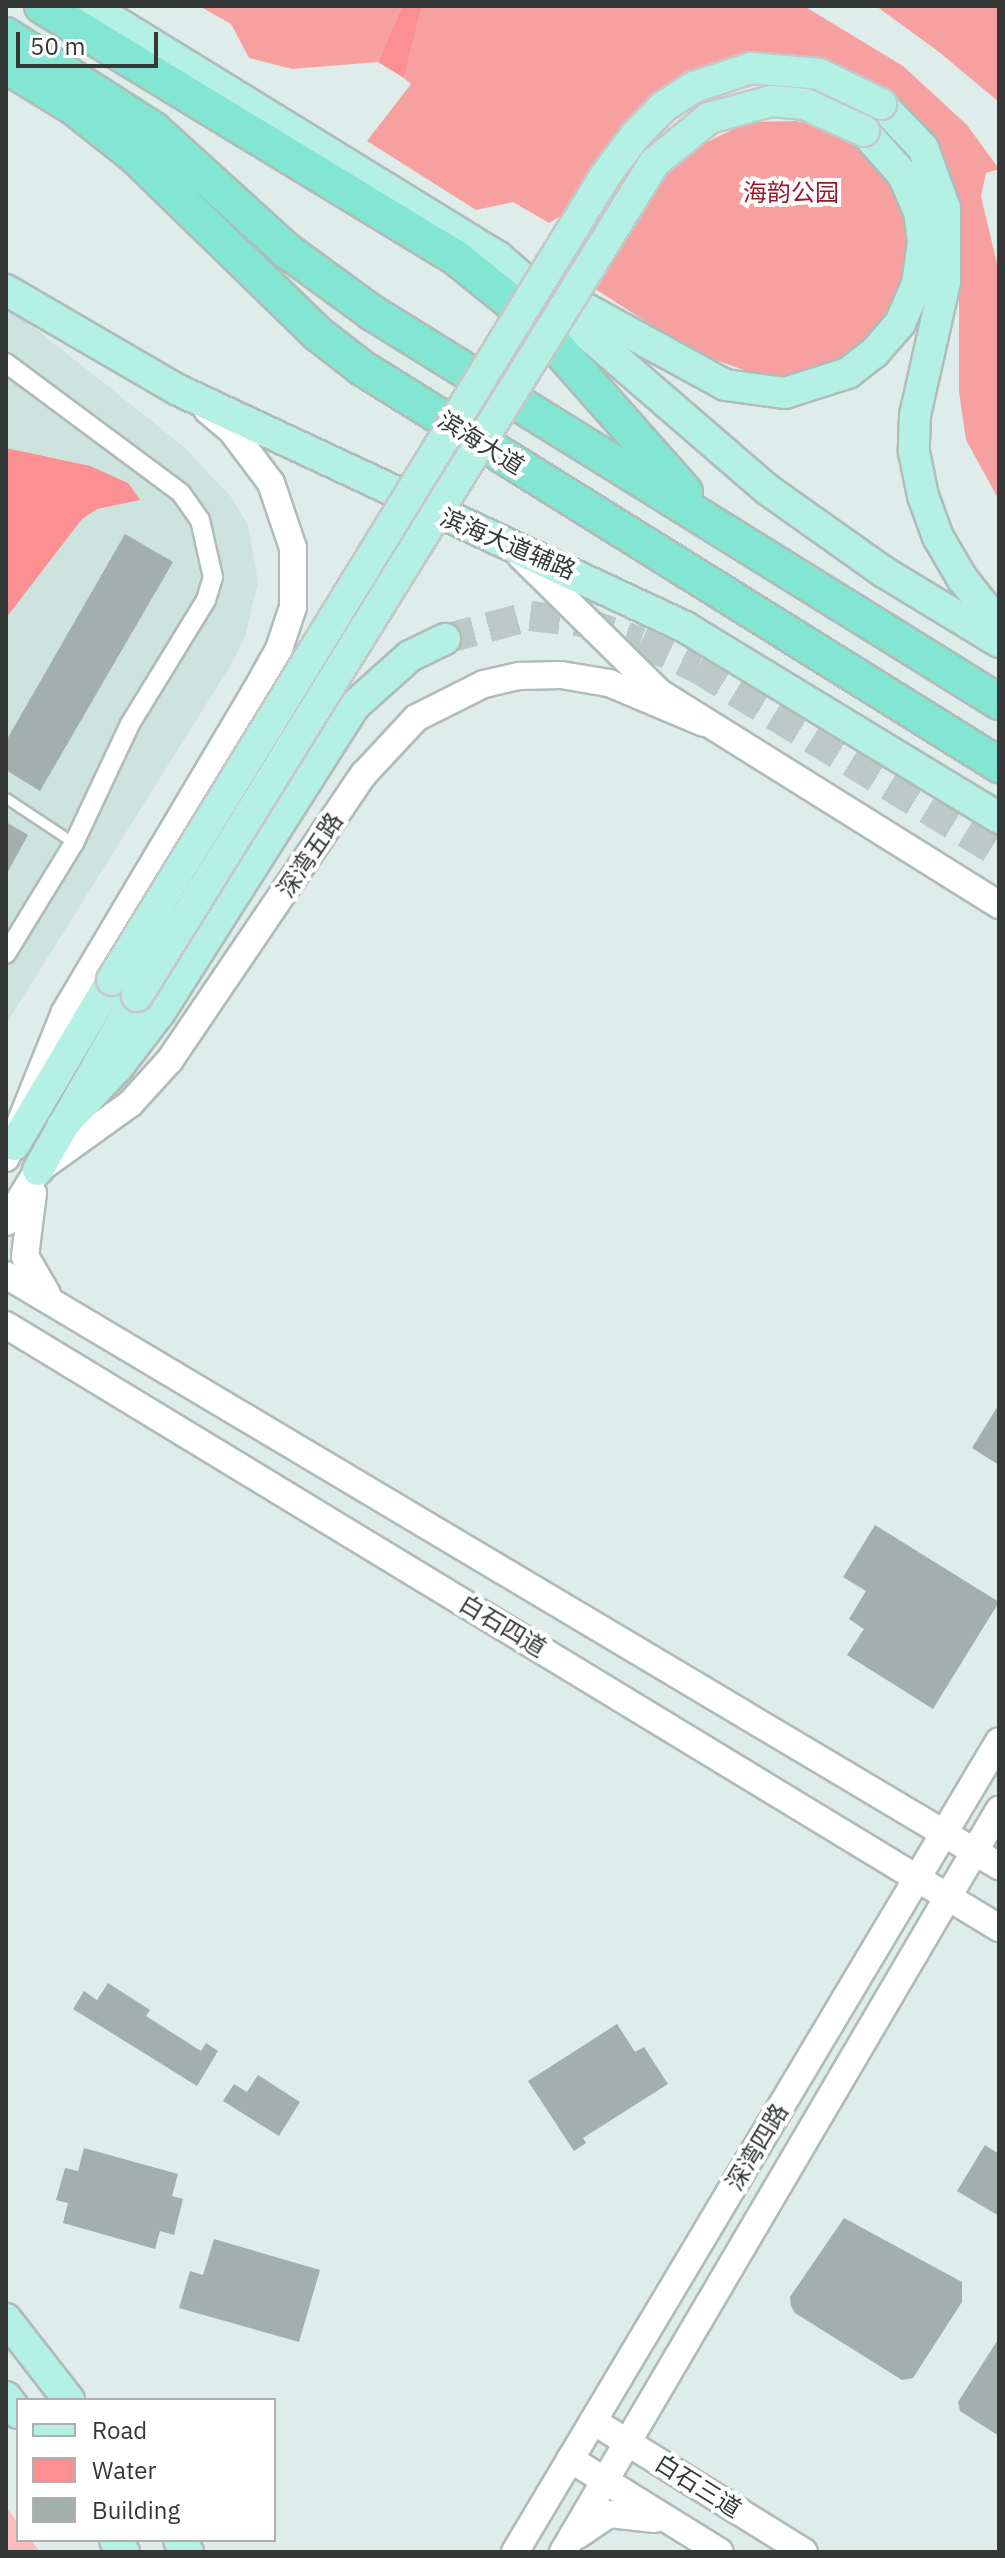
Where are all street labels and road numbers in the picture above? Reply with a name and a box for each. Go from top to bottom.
street label: 滨海大道 [433,405,529,481]
street label: 滨海大道辅路 [436,503,580,585]
street label: 深湾五路 [271,807,349,903]
street label: 白石四道 [454,1589,552,1663]
street label: 深湾四路 [720,2098,794,2196]
street label: 白石三道 [650,2448,746,2524]

